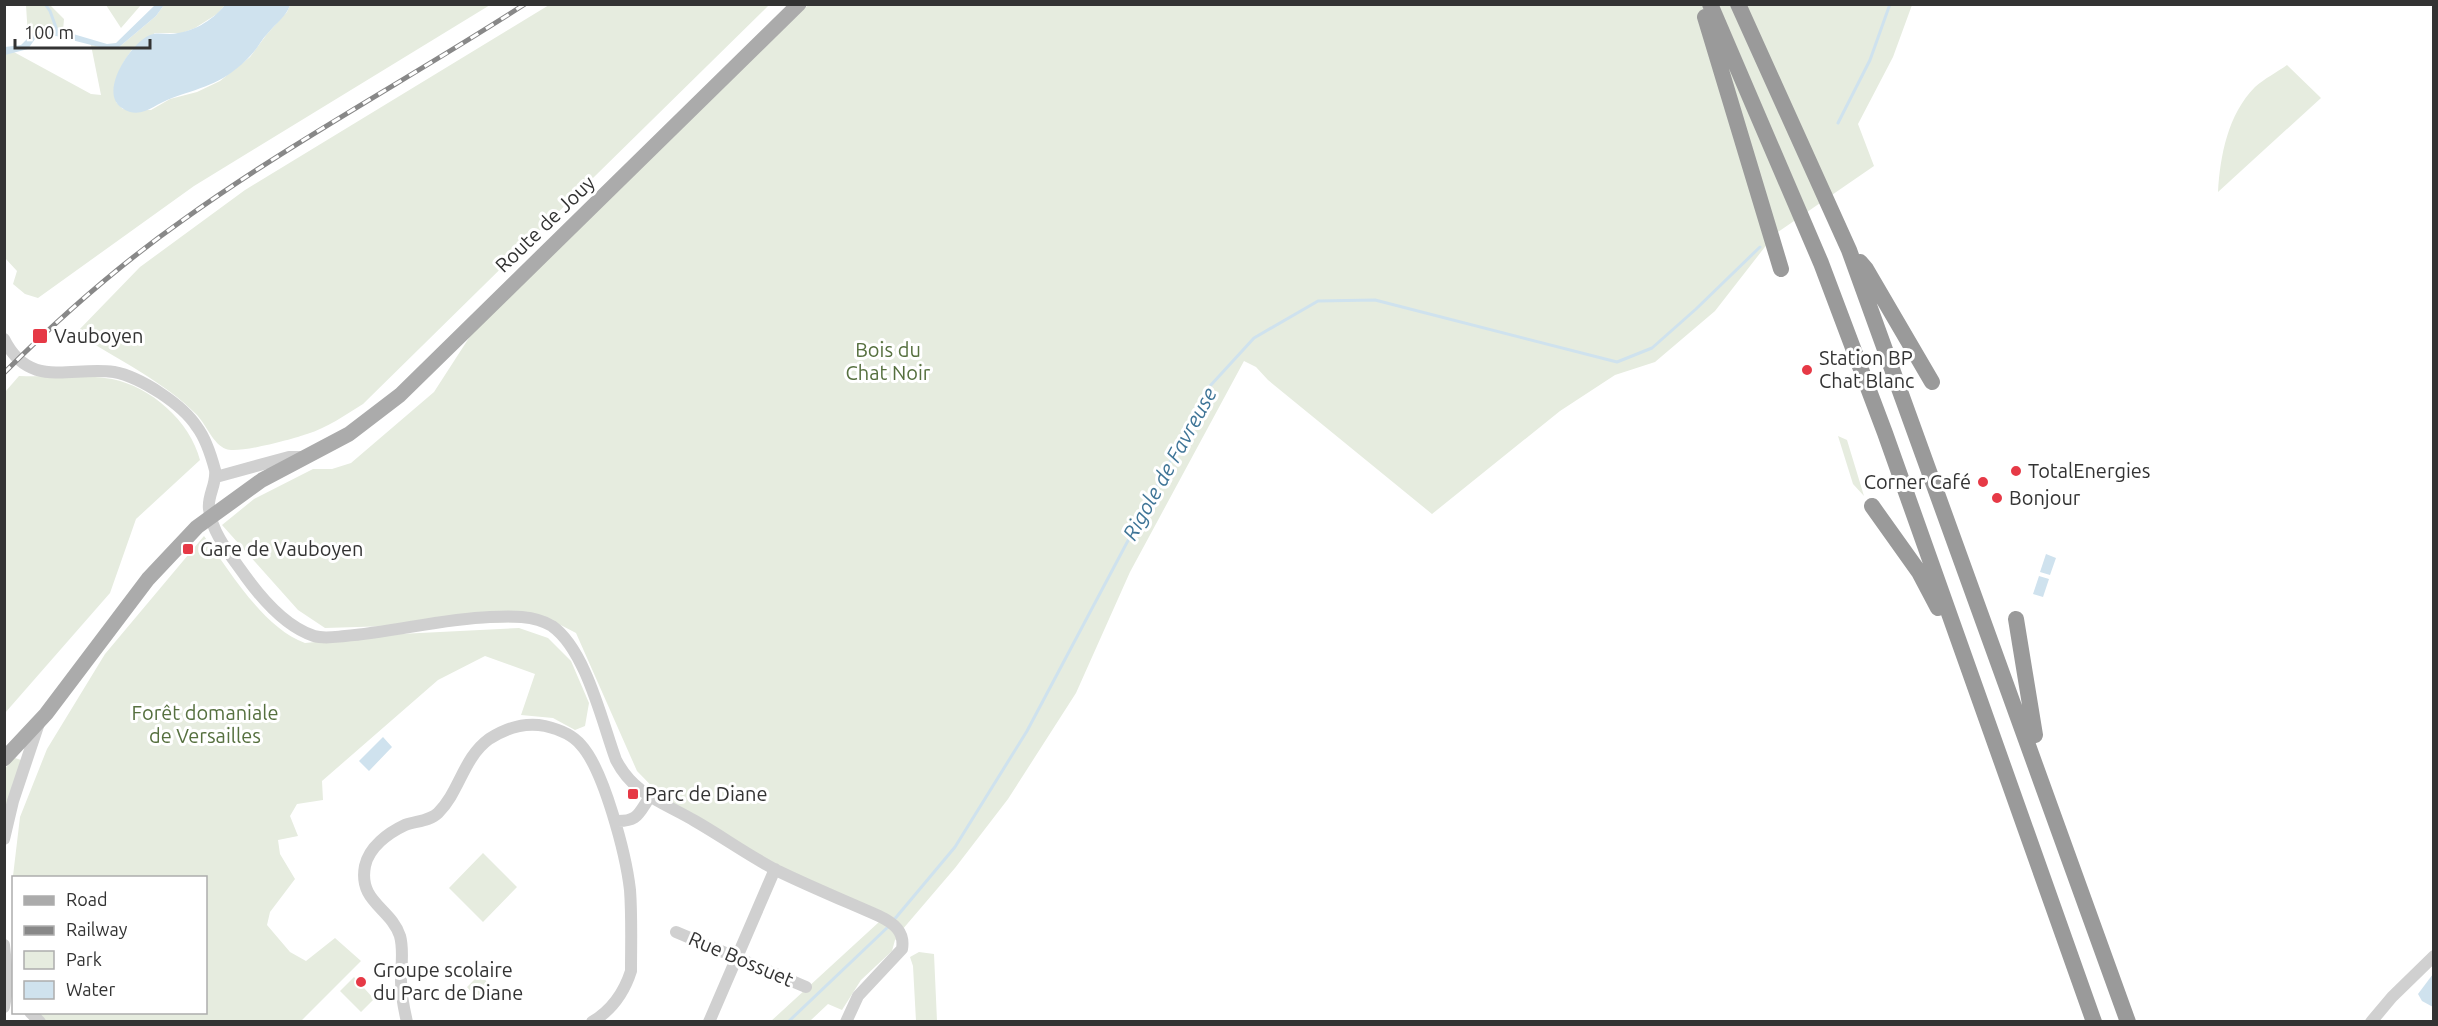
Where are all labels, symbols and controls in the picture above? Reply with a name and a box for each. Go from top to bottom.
scale bar [15,12,150,50]
text: 100 m [24,22,74,42]
street label: Route de Jouy [490,170,599,277]
place label: Vauboyen [54,324,143,347]
marker: Vauboyen [31,327,49,345]
park label: Bois du Chat Noir [846,338,931,384]
place label: Station BP Chat Blanc [1819,346,1914,392]
marker: Station BP Chat Blanc [1800,363,1814,377]
water label: Rigole de Favreuse [1117,383,1221,544]
place label: TotalEnergies [2028,459,2151,482]
marker: TotalEnergies [2009,464,2023,478]
place label: Corner Café [1864,470,1971,493]
marker: Corner Café [1976,475,1990,489]
place label: Bonjour [2009,486,2081,509]
marker: Bonjour [1990,491,2004,505]
place label: Gare de Vauboyen [200,537,364,560]
marker: Gare de Vauboyen [181,542,195,556]
park label: Forêt domaniale de Versailles [131,701,279,747]
place label: Parc de Diane [645,782,768,805]
marker: Parc de Diane [626,787,640,801]
legend [12,876,207,1014]
text: Road [66,889,108,909]
text: Railway [66,919,128,939]
street label: Rue Bossuet [685,926,797,991]
text: Park [66,949,102,969]
place label: Groupe scolaire du Parc de Diane [373,958,523,1004]
marker: Groupe scolaire du Parc de Diane [354,975,368,989]
text: Water [66,979,116,999]

